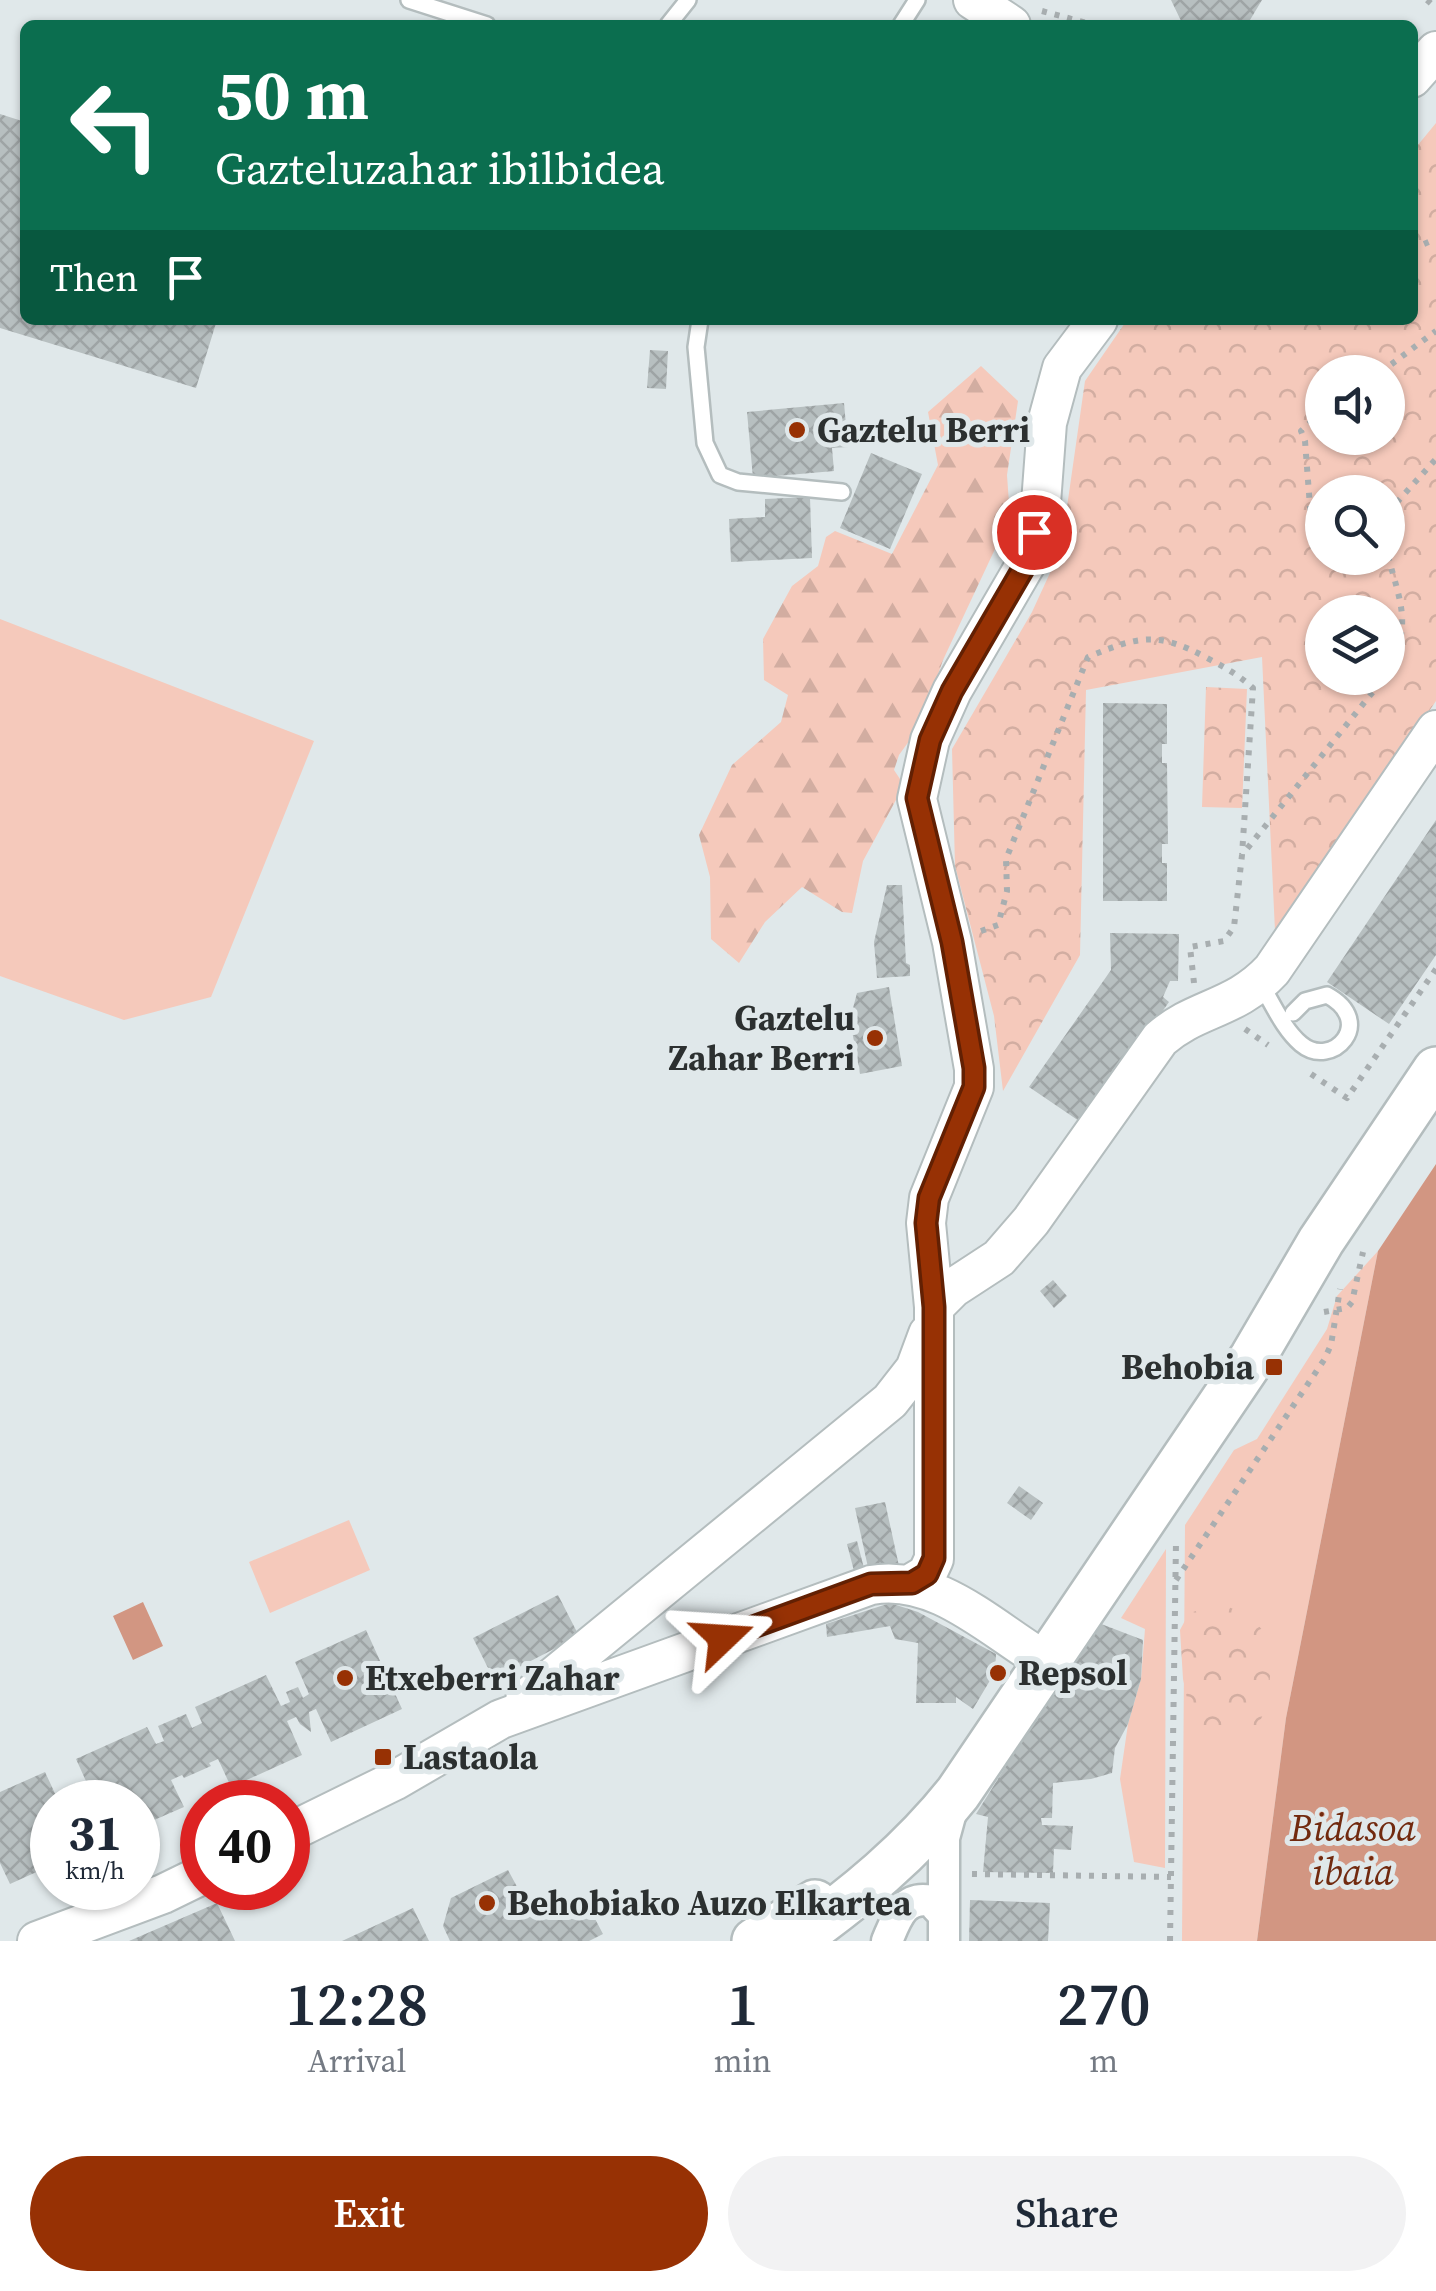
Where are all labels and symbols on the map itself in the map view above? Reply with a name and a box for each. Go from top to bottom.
place label: Gaztelu Berri [817,406,1030,454]
marker: Gaztelu Berri [786,419,808,441]
pin [992,490,1077,575]
place label: Gaztelu Zahar Berri [668,994,855,1082]
marker: Gaztelu Zahar Berri [864,1027,886,1049]
place label: Behobia [1121,1343,1254,1391]
marker: Behobia [1263,1356,1285,1378]
position arrow [671,1586,775,1690]
place label: Repsol [1018,1649,1127,1697]
place label: Etxeberri Zahar [365,1654,620,1702]
marker: Repsol [987,1662,1009,1684]
marker: Etxeberri Zahar [334,1667,356,1689]
place label: Lastaola [403,1733,539,1781]
marker: Lastaola [372,1746,394,1768]
speed limit sign: 40 [180,1780,310,1910]
water label: Bidasoa ibaia [1289,1802,1416,1898]
place label: Behobiako Auzo Elkartea [507,1879,912,1927]
marker: Behobiako Auzo Elkartea [476,1892,498,1914]

